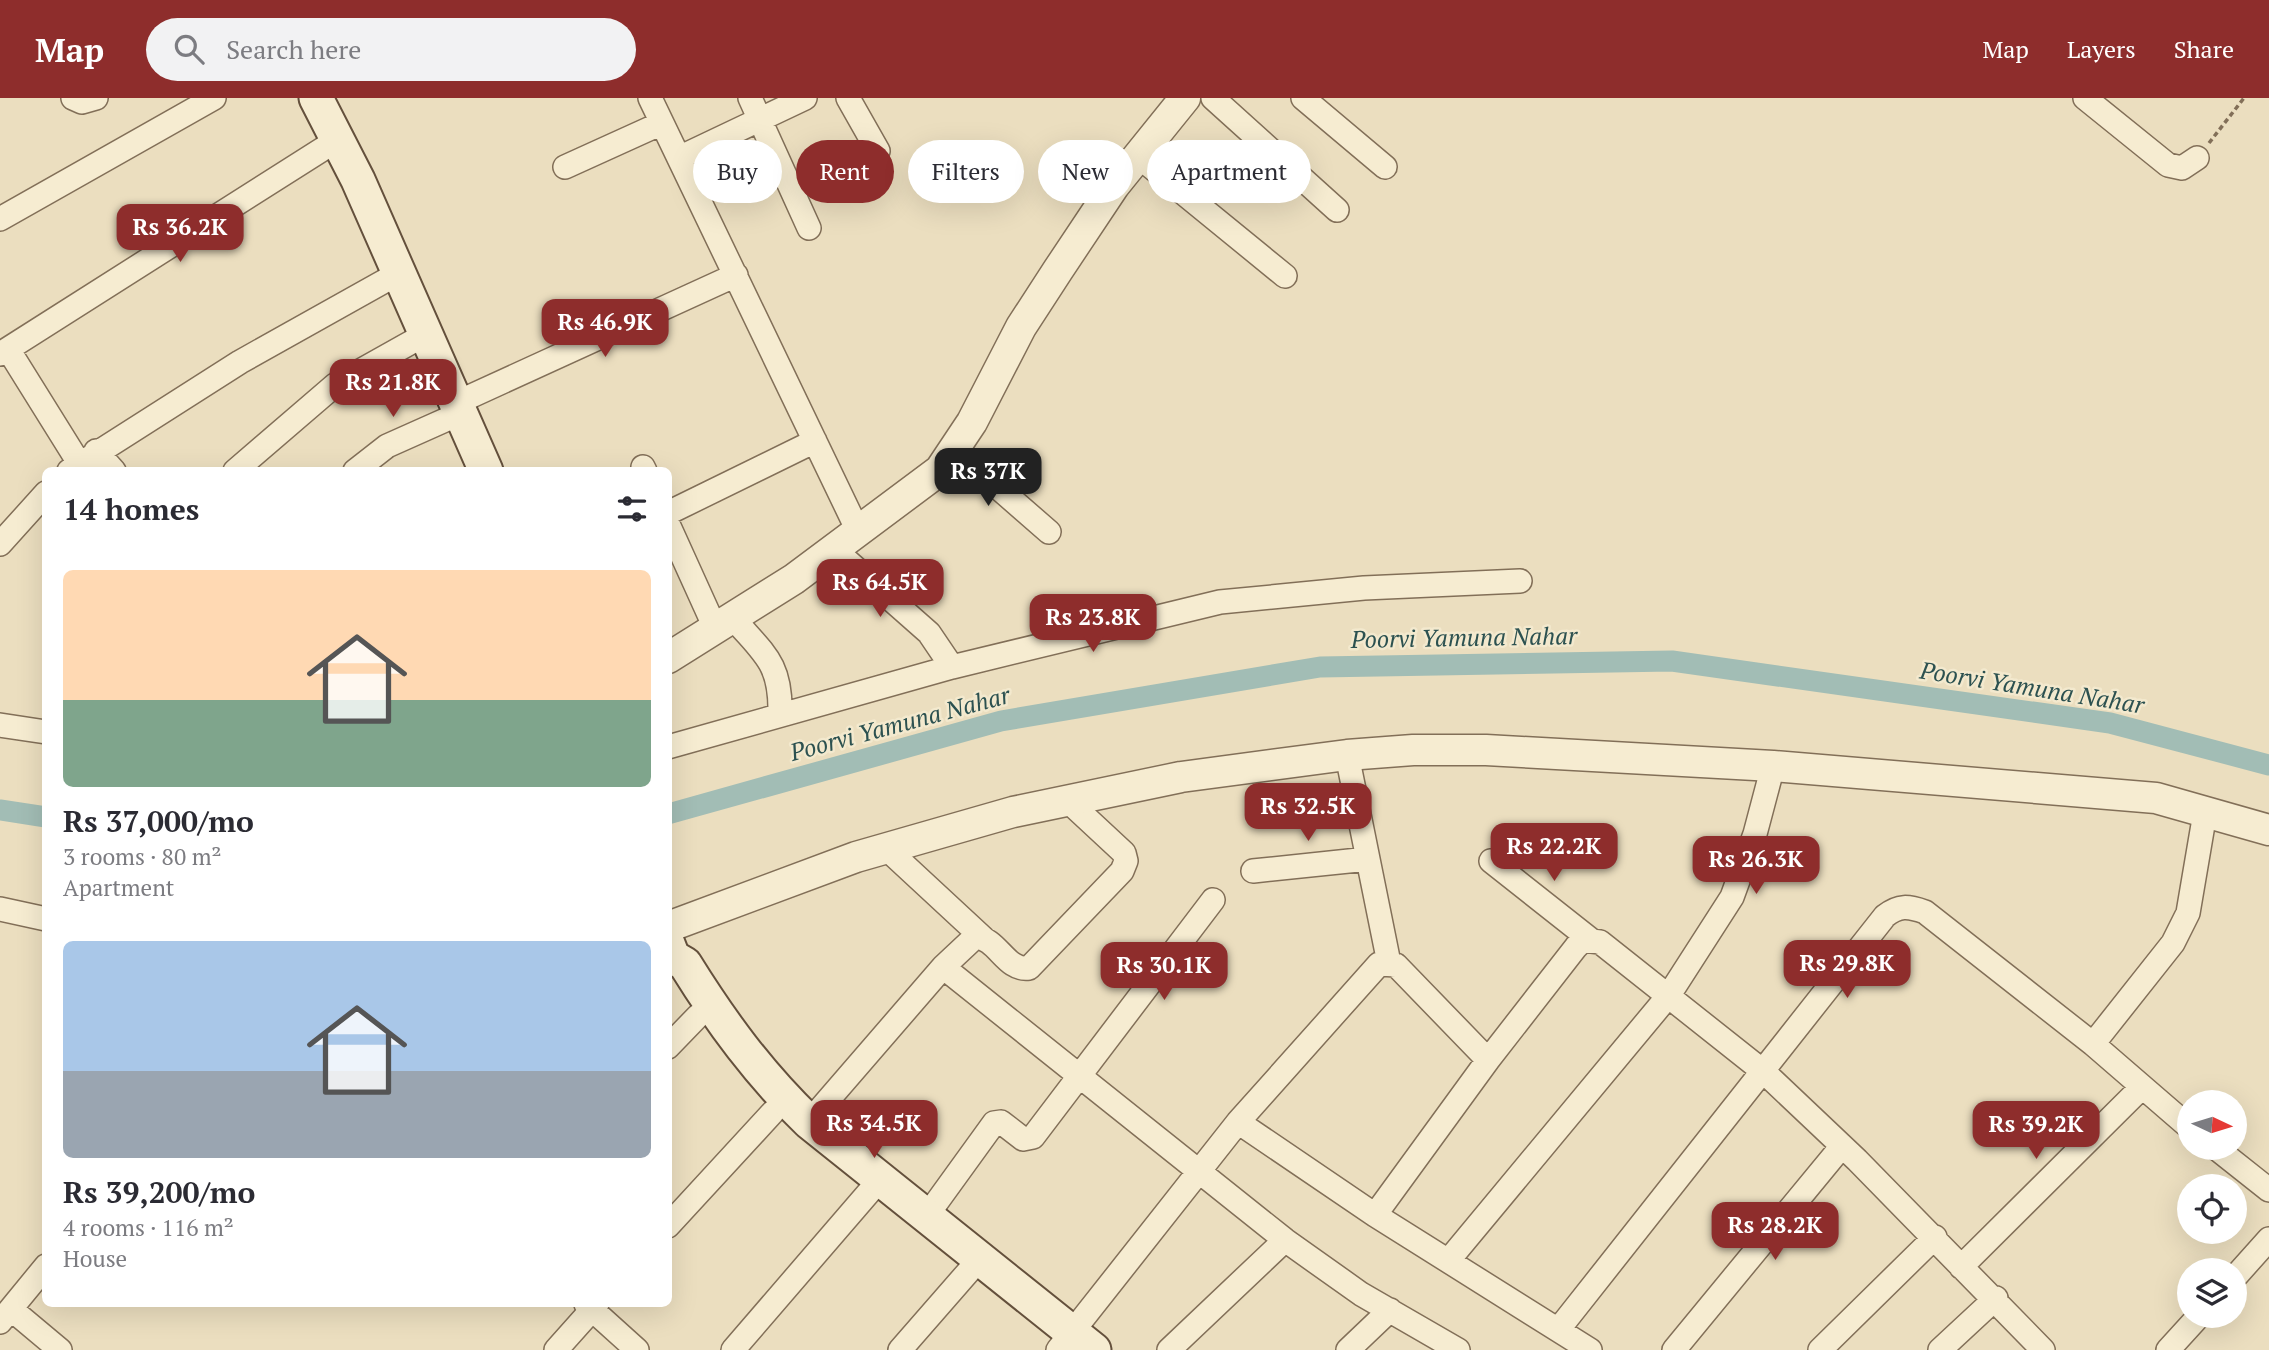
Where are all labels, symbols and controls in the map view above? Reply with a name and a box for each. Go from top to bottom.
search box [146,18,636,81]
text: Map [35,28,104,71]
icon: search [170,30,208,68]
text: Search here [226,32,361,66]
text: Map [1982,33,2029,65]
text: Layers [2067,33,2136,65]
text: Share [2174,33,2234,65]
chip: Buy [693,140,782,203]
chip: Rent [796,140,894,203]
chip: Filters [908,140,1024,203]
chip: New [1038,140,1133,203]
chip: Apartment [1147,140,1311,203]
pin: Rs 36.2K [108,204,252,264]
text: Rs 36.2K [133,211,227,242]
pin: Rs 46.9K [533,300,677,359]
text: Rs 46.9K [558,306,652,337]
pin: Rs 21.8K [321,360,465,419]
text: Rs 21.8K [346,366,440,397]
pin: Rs 37K [931,448,1045,508]
text: Rs 37K [951,455,1025,486]
text: 14 homes [63,489,199,529]
icon: filters [613,490,651,528]
pin: Rs 64.5K [808,560,952,619]
text: Rs 64.5K [833,566,927,597]
pin: Rs 23.8K [1021,594,1165,654]
text: Rs 23.8K [1046,601,1140,632]
icon: home [294,616,420,742]
water label: Poorvi Yamuna Nahar [1350,619,1579,655]
water label: Poorvi Yamuna Nahar [1917,653,2148,721]
water label: Poorvi Yamuna Nahar [785,678,1015,768]
pin: Rs 32.5K [1236,784,1380,843]
text: Rs 32.5K [1261,790,1355,821]
text: Rs 37,000/mo [63,801,254,841]
pin: Rs 22.2K [1482,824,1626,883]
text: Rs 22.2K [1507,830,1601,861]
pin: Rs 26.3K [1684,836,1828,896]
text: 3 rooms · 80 m² [63,841,222,872]
text: Rs 26.3K [1709,843,1803,874]
text: Apartment [63,872,174,903]
pin: Rs 29.8K [1775,940,1919,1000]
pin: Rs 30.1K [1092,942,1236,1002]
text: Rs 29.8K [1800,947,1894,978]
text: Rs 30.1K [1117,949,1211,980]
icon: home [294,987,420,1113]
north arrow [2177,1090,2247,1160]
map controls [2177,1090,2247,1328]
pin: Rs 34.5K [802,1100,946,1160]
pin: Rs 39.2K [1964,1102,2108,1161]
text: Rs 34.5K [827,1107,921,1138]
text: Rs 39.2K [1989,1108,2083,1139]
text: Rs 39,200/mo [63,1172,255,1212]
button: locate [2177,1174,2247,1244]
pin: Rs 28.2K [1703,1202,1847,1262]
text: Rs 28.2K [1728,1209,1822,1240]
text: 4 rooms · 116 m² [63,1212,234,1243]
text: House [63,1243,127,1274]
button: layers [2177,1258,2247,1328]

